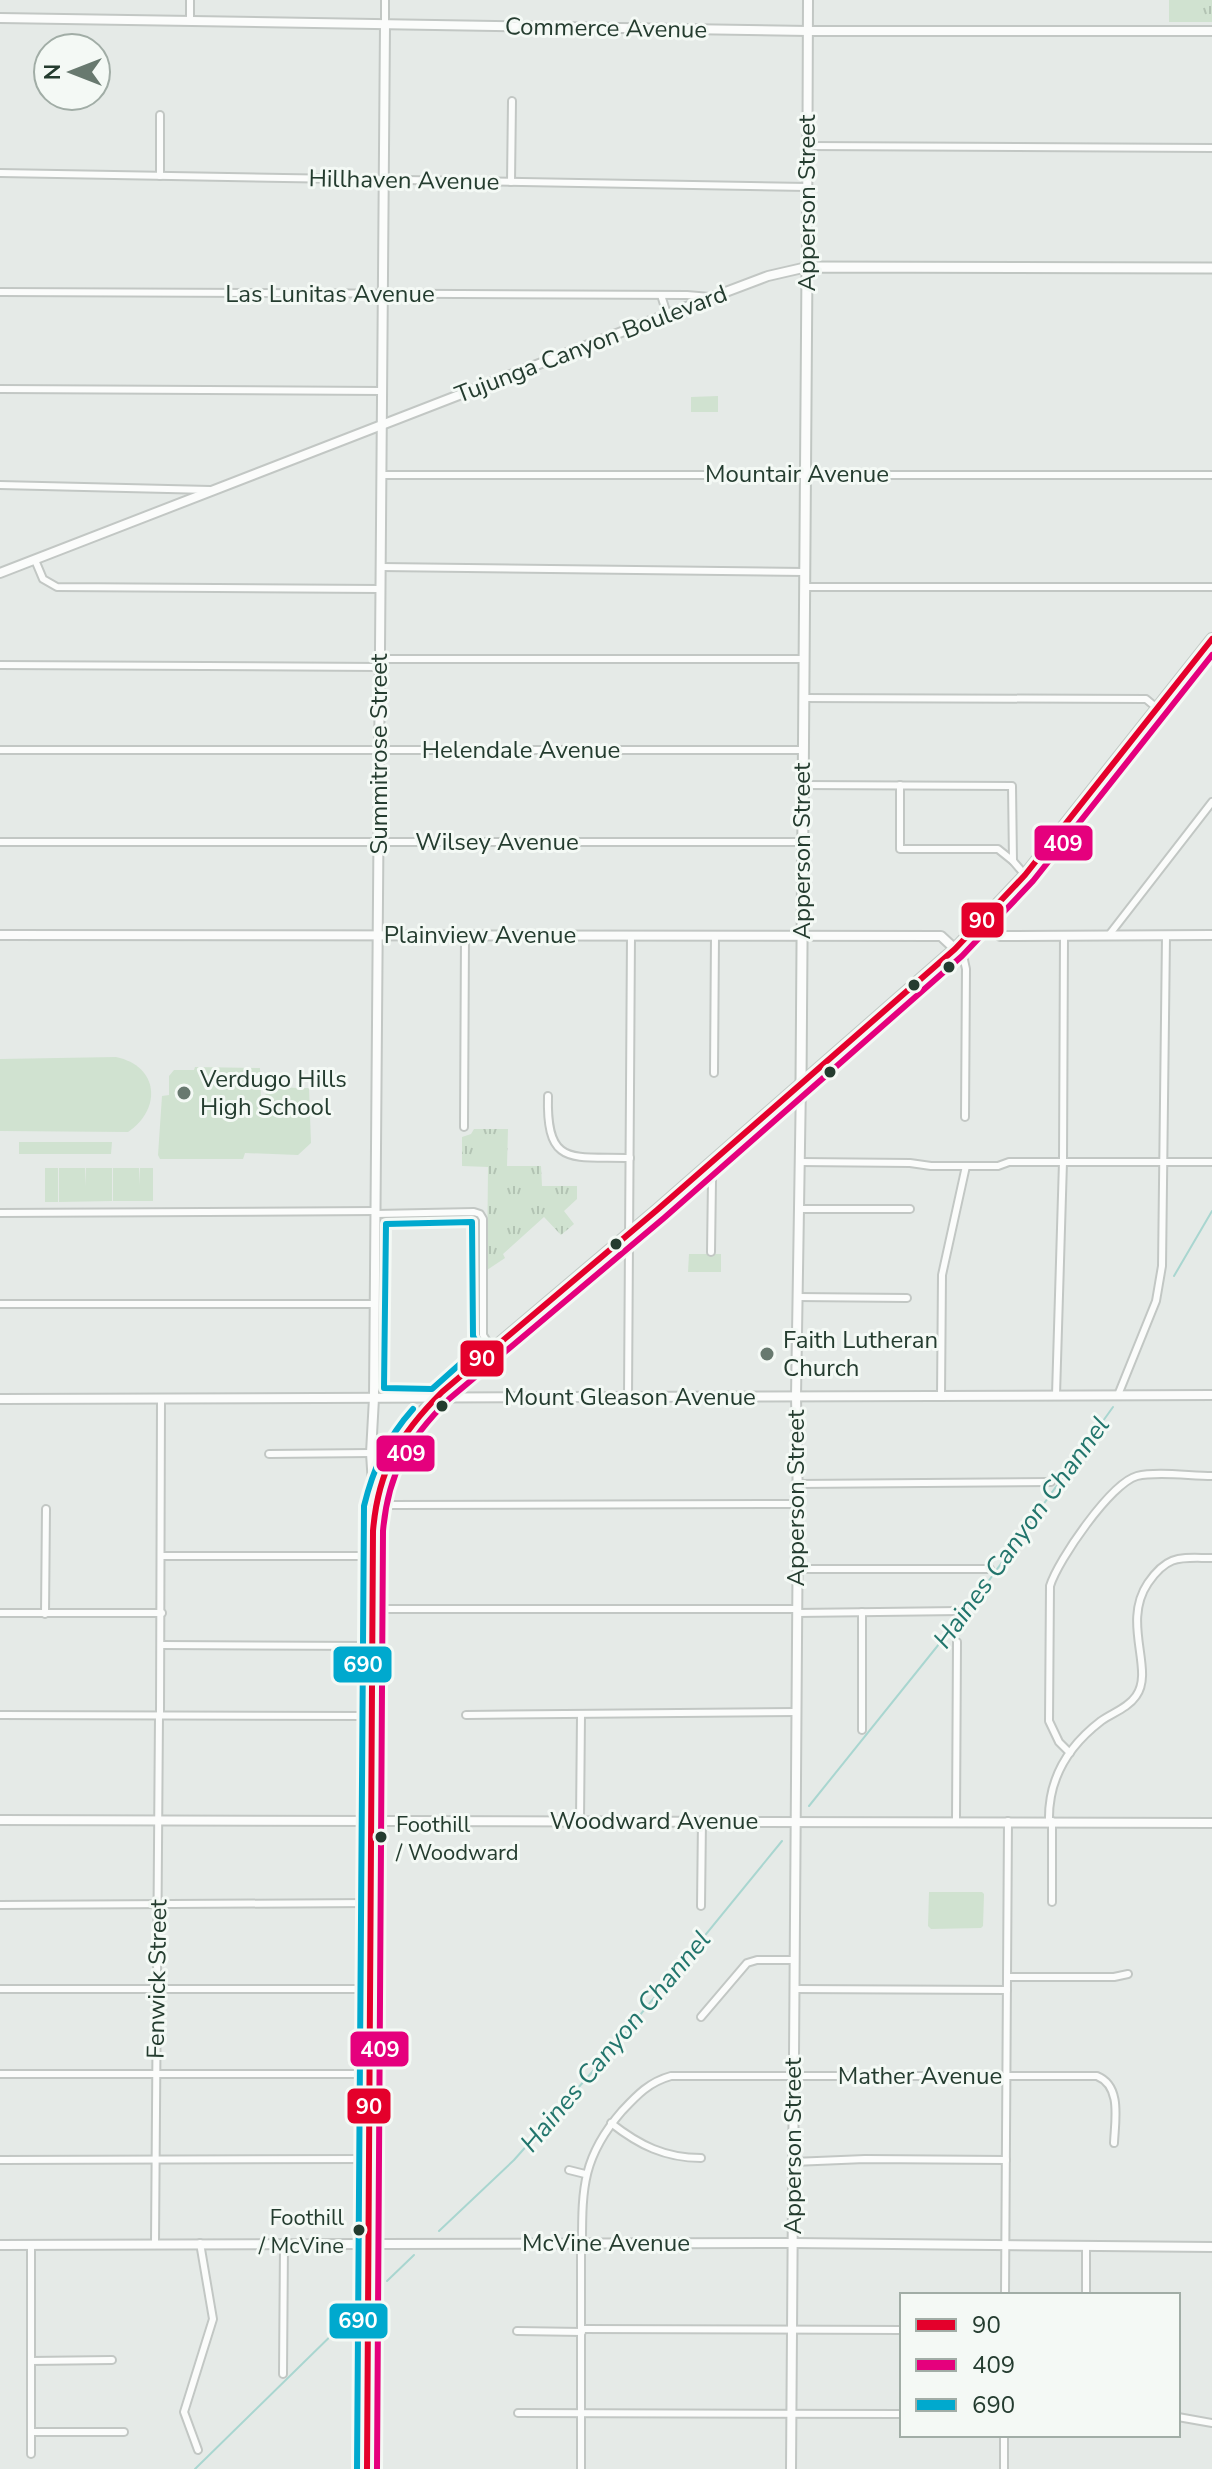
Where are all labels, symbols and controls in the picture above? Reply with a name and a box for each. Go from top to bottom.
street label: Commerce Avenue [505,10,707,46]
north arrow [32,32,112,112]
text: N [38,64,68,80]
street label: Apperson Street [791,114,823,291]
street label: Hillhaven Avenue [308,162,500,198]
street label: Tujunga Canyon Boulevard [450,277,732,411]
street label: Las Lunitas Avenue [225,278,435,310]
street label: Mountair Avenue [705,458,889,490]
street label: Summitrose Street [363,653,395,855]
street label: Helendale Avenue [422,734,620,766]
street label: Apperson Street [786,762,818,939]
line badge: 409 [1033,824,1094,862]
street label: Wilsey Avenue [415,826,579,858]
text: 409 [1043,829,1083,859]
line badge: 90 [960,901,1005,939]
text: 90 [969,906,995,936]
street label: Plainview Avenue [384,919,576,951]
unlabelled marker [941,959,957,975]
unlabelled marker [906,977,922,993]
place label: Verdugo Hills High School [199,1063,347,1123]
unlabelled marker [822,1064,838,1080]
marker: Verdugo Hills High School [175,1084,193,1102]
unlabelled marker [608,1236,624,1252]
place label: Faith Lutheran Church [783,1324,938,1384]
line badge: 90 [459,1339,505,1378]
text: 90 [469,1344,495,1374]
marker: Faith Lutheran Church [758,1345,776,1363]
street label: Mount Gleason Avenue [504,1381,756,1413]
unlabelled marker [434,1398,450,1414]
street label: Apperson Street [780,1409,812,1586]
water label: Haines Canyon Channel [925,1409,1118,1655]
line badge: 409 [375,1434,436,1473]
text: 409 [386,1439,426,1469]
line badge: 690 [332,1645,393,1684]
text: 690 [343,1650,383,1680]
street label: Woodward Avenue [550,1805,758,1837]
place label: Foothill / Woodward [395,1810,519,1868]
marker: Foothill / Woodward [373,1829,389,1845]
street label: Fenwick Street [140,1898,174,2059]
water label: Haines Canyon Channel [512,1923,718,2159]
line badge: 409 [349,2030,410,2068]
text: 409 [360,2035,400,2065]
street label: Apperson Street [777,2057,809,2234]
street label: Mather Avenue [838,2060,1002,2092]
line badge: 90 [346,2087,392,2125]
text: 90 [356,2092,382,2122]
place label: Foothill / McVine [258,2203,344,2261]
marker: Foothill / McVine [351,2222,367,2238]
street label: McVine Avenue [522,2227,690,2259]
legend [900,2293,1180,2437]
line badge: 690 [328,2302,389,2340]
text: 690 [338,2306,378,2336]
text: 90 [972,2309,1001,2341]
text: 409 [972,2349,1015,2381]
text: 690 [972,2389,1015,2421]

